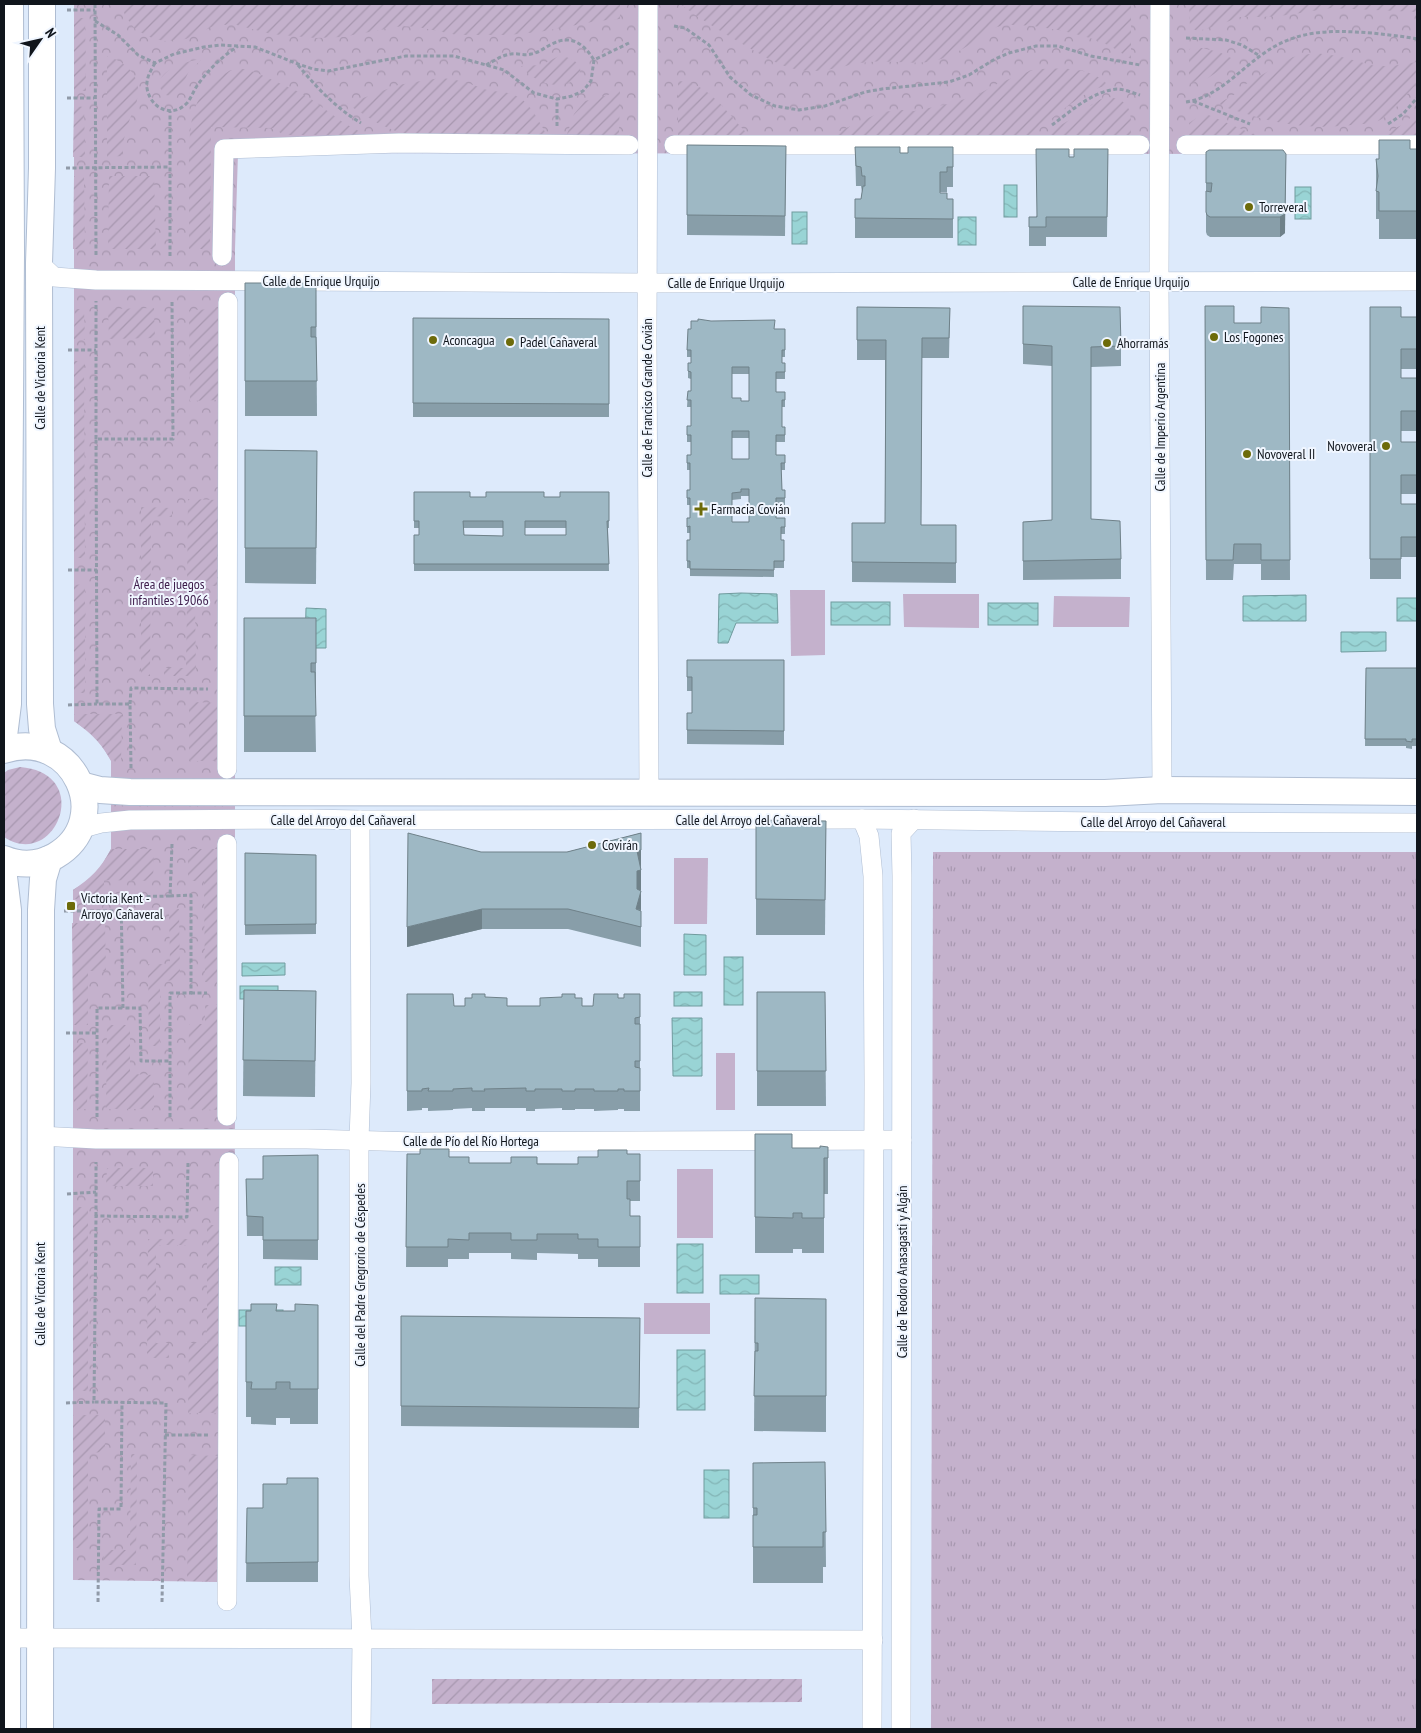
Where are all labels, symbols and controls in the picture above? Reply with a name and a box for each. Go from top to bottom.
north arrow [15,15,65,65]
text: N [41,25,60,41]
place label: Torreveral [1259,198,1308,216]
marker: Torreveral [1243,201,1255,213]
street label: Calle de Enrique Urquijo [262,272,380,290]
street label: Calle de Enrique Urquijo [1072,273,1190,291]
street label: Calle de Enrique Urquijo [667,274,785,292]
street label: Calle de Francisco Grande Covián [638,318,656,478]
street label: Calle de Victoria Kent [31,326,49,430]
place label: Los Fogones [1224,328,1284,346]
place label: Aconcagua [443,331,495,349]
marker: Los Fogones [1208,331,1220,343]
place label: Padel Cañaveral [520,333,598,351]
marker: Aconcagua [427,334,439,346]
place label: Ahorramás [1117,334,1169,352]
marker: Padel Cañaveral [504,336,516,348]
marker: Ahorramás [1101,337,1113,349]
street label: Calle de Imperio Argentina [1151,363,1169,491]
place label: Novoveral [1327,437,1377,455]
marker: Novoveral [1380,440,1392,452]
place label: Novoveral II [1257,445,1315,463]
marker: Novoveral II [1241,448,1253,460]
place label: Farmacia Covián [711,500,790,518]
marker: Farmacia Covián [695,503,707,515]
park label: Área de juegos infantiles 19066 [129,575,209,609]
street label: Calle del Arroyo del Cañaveral [271,811,416,829]
street label: Calle del Arroyo del Cañaveral [676,811,821,829]
street label: Calle del Arroyo del Cañaveral [1081,813,1226,831]
place label: Covirán [602,836,638,854]
marker: Covirán [586,839,598,851]
place label: Victoria Kent - Arroyo Cañaveral [80,889,164,923]
marker: Victoria Kent - Arroyo Cañaveral [65,900,77,912]
street label: Calle de Pío del Río Hortega [403,1132,539,1150]
street label: Calle del Padre Gregrorio de Céspedes [351,1183,369,1367]
street label: Calle de Teodoro Anasagasti y Algán [893,1186,911,1358]
street label: Calle de Victoria Kent [31,1242,49,1346]

